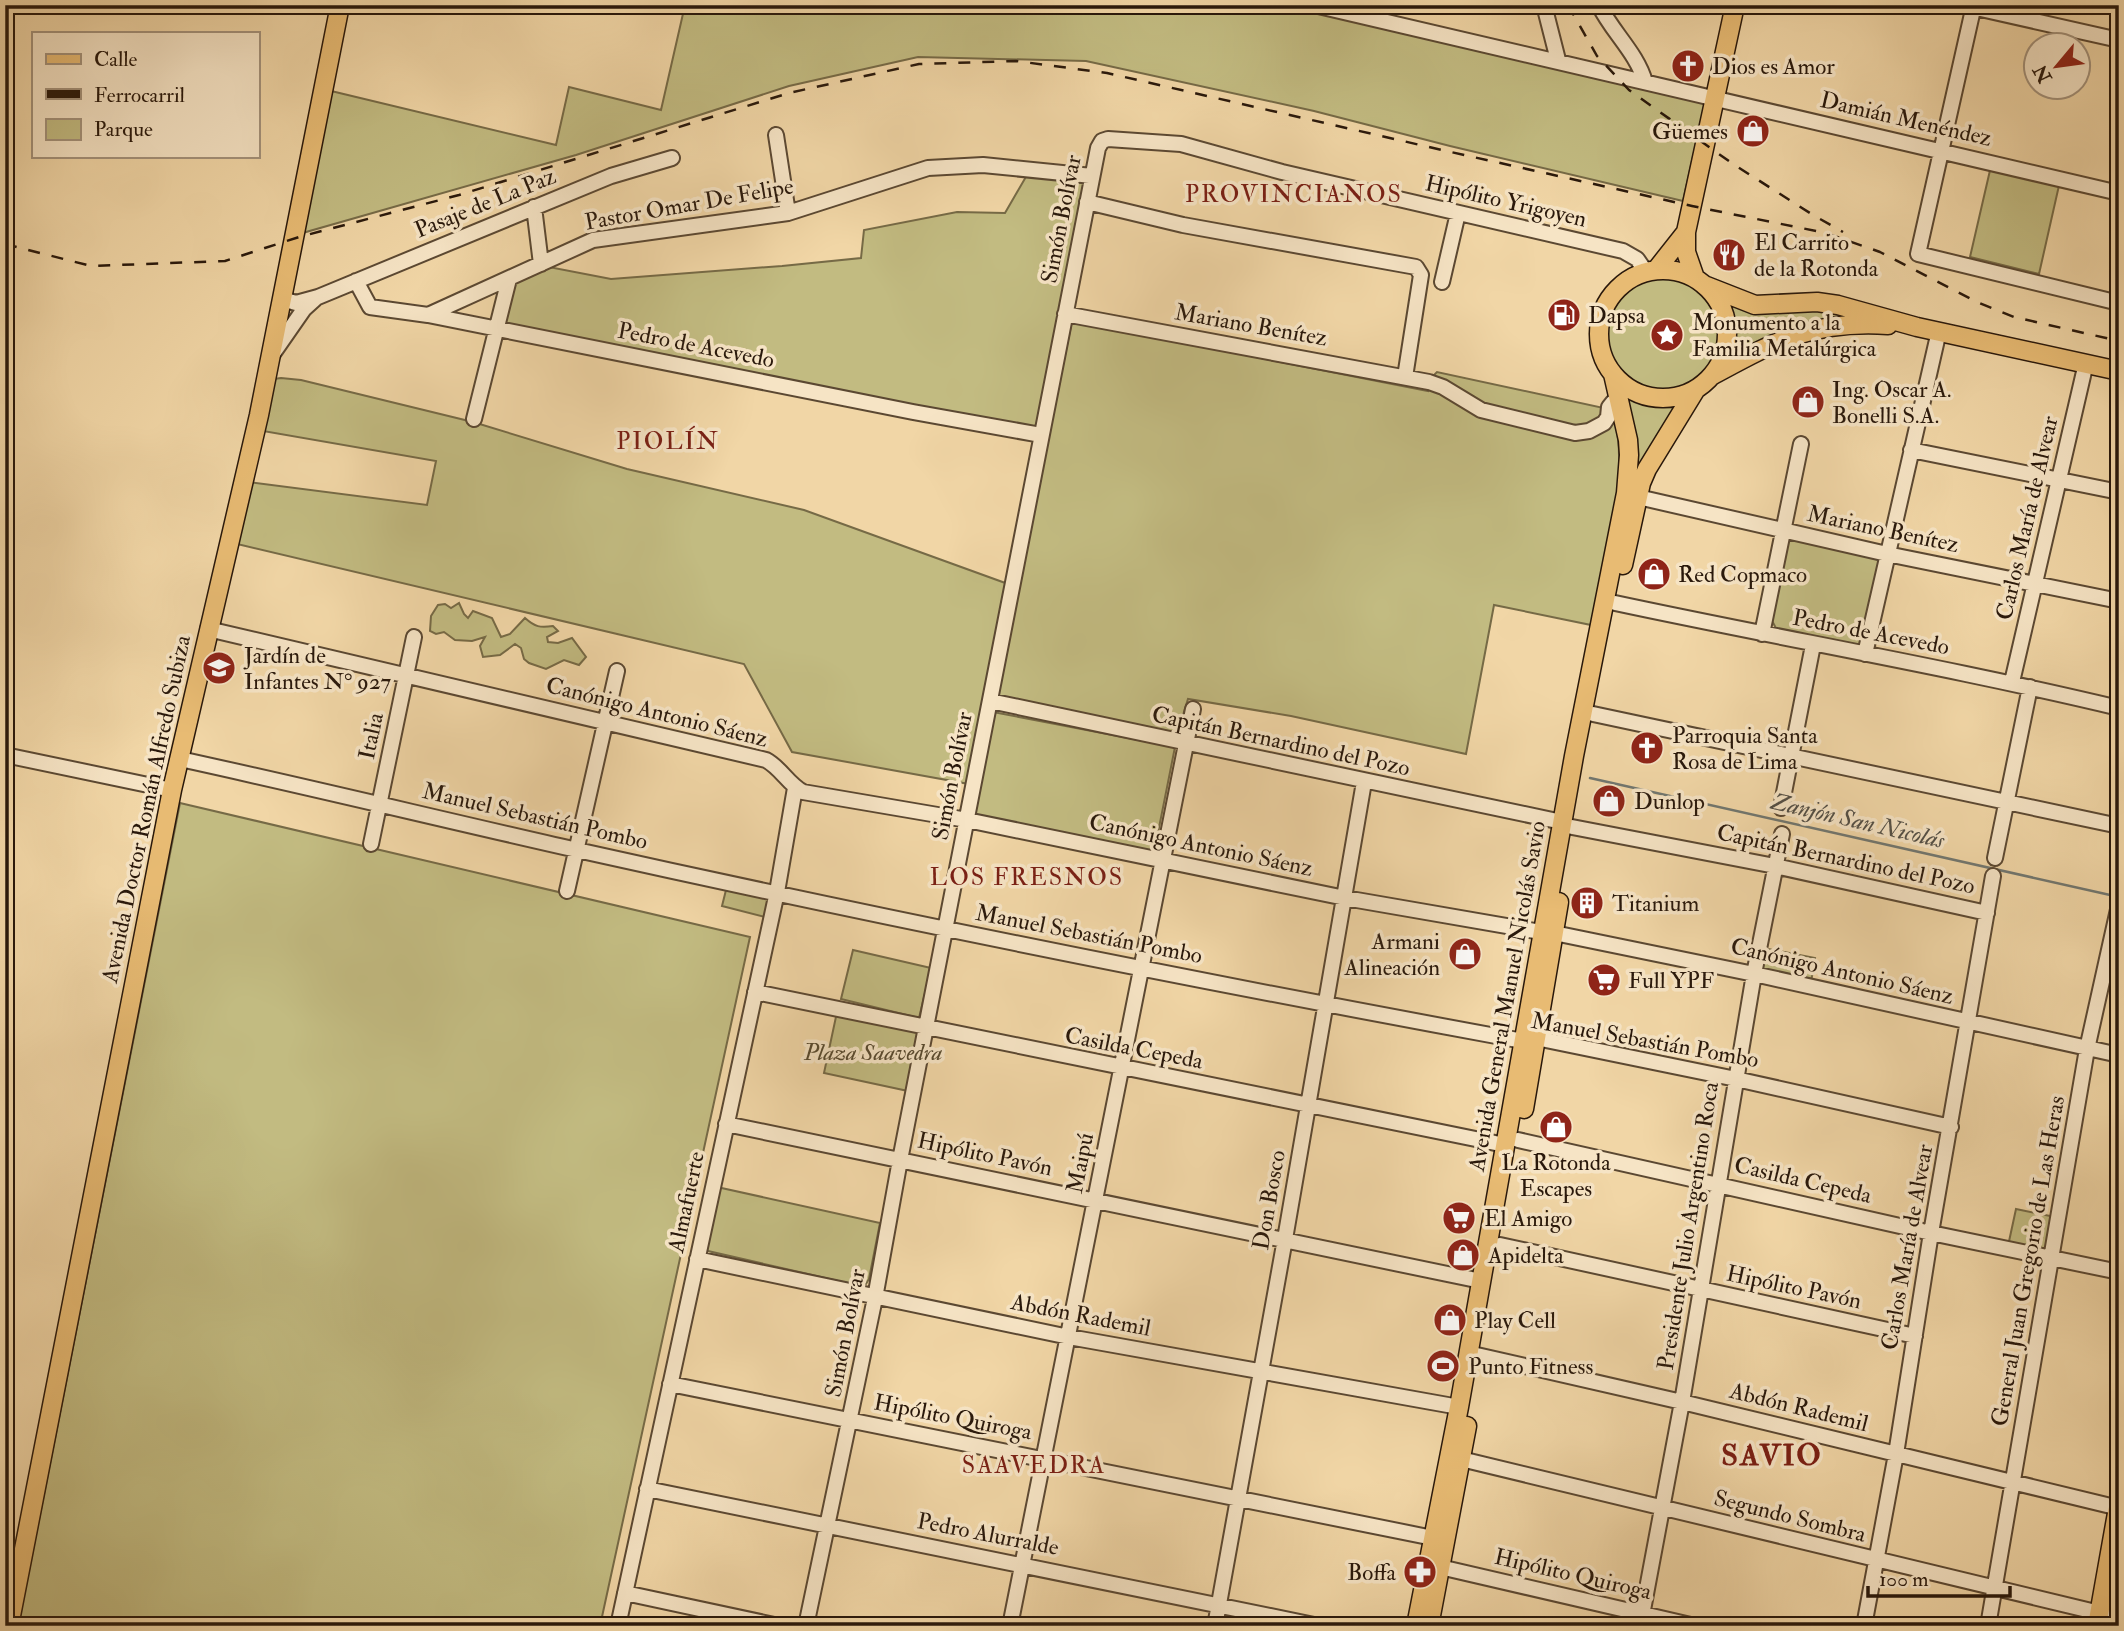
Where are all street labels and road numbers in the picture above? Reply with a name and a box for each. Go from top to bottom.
street label: Damián Menéndez [1817,85,1995,153]
street label: Simón Bolívar [1034,152,1088,286]
street label: Pasaje de La Paz [410,162,560,244]
street label: Hipólito Yrigoyen [1422,168,1590,235]
street label: Pastor Omar De Felipe [582,171,796,238]
street label: Mariano Benítez [1173,297,1329,353]
street label: Pedro de Acevedo [615,316,777,374]
street label: Carlos María de Alvear [1989,413,2065,623]
street label: Mariano Benítez [1805,499,1961,559]
street label: Pedro de Acevedo [1790,603,1952,661]
street label: Avenida Doctor Román Alfredo Subiza [95,632,197,987]
street label: Canónigo Antonio Sáenz [543,670,771,754]
street label: Capitán Bernardino del Pozo [1149,699,1413,784]
street label: Italia [352,709,390,762]
street label: Simón Bolívar [925,709,979,843]
street label: Manuel Sebastián Pombo [420,776,650,856]
street label: Canónigo Antonio Sáenz [1087,807,1315,883]
street label: Capitán Bernardino del Pozo [1714,817,1978,902]
street label: Avenida General Manuel Nicolás Savio [1462,819,1552,1174]
street label: Manuel Sebastián Pombo [973,898,1205,970]
street label: Canónigo Antonio Sáenz [1728,931,1956,1011]
street label: Manuel Sebastián Pombo [1529,1006,1761,1074]
street label: Casilda Cepeda [1062,1020,1206,1077]
street label: Presidente Julio Argentino Roca [1651,1079,1725,1372]
street label: General Juan Gregorio de Las Heras [1985,1093,2071,1429]
street label: Hipólito Pavón [915,1126,1055,1183]
street label: Maipú [1060,1130,1101,1196]
street label: Carlos María de Alvear [1875,1141,1939,1352]
street label: Don Bosco [1246,1148,1292,1252]
street label: Almafuerte [661,1149,711,1256]
street label: Casilda Cepeda [1731,1150,1875,1211]
street label: Hipólito Pavón [1724,1259,1864,1316]
street label: Simón Bolívar [818,1266,872,1400]
street label: Abdón Rademil [1008,1287,1153,1343]
street label: Abdón Rademil [1726,1376,1871,1438]
street label: Hipólito Quiroga [871,1387,1035,1448]
street label: Segundo Sombra [1711,1483,1870,1549]
street label: Pedro Alurralde [915,1506,1062,1562]
street label: Hipólito Quiroga [1491,1542,1655,1607]

